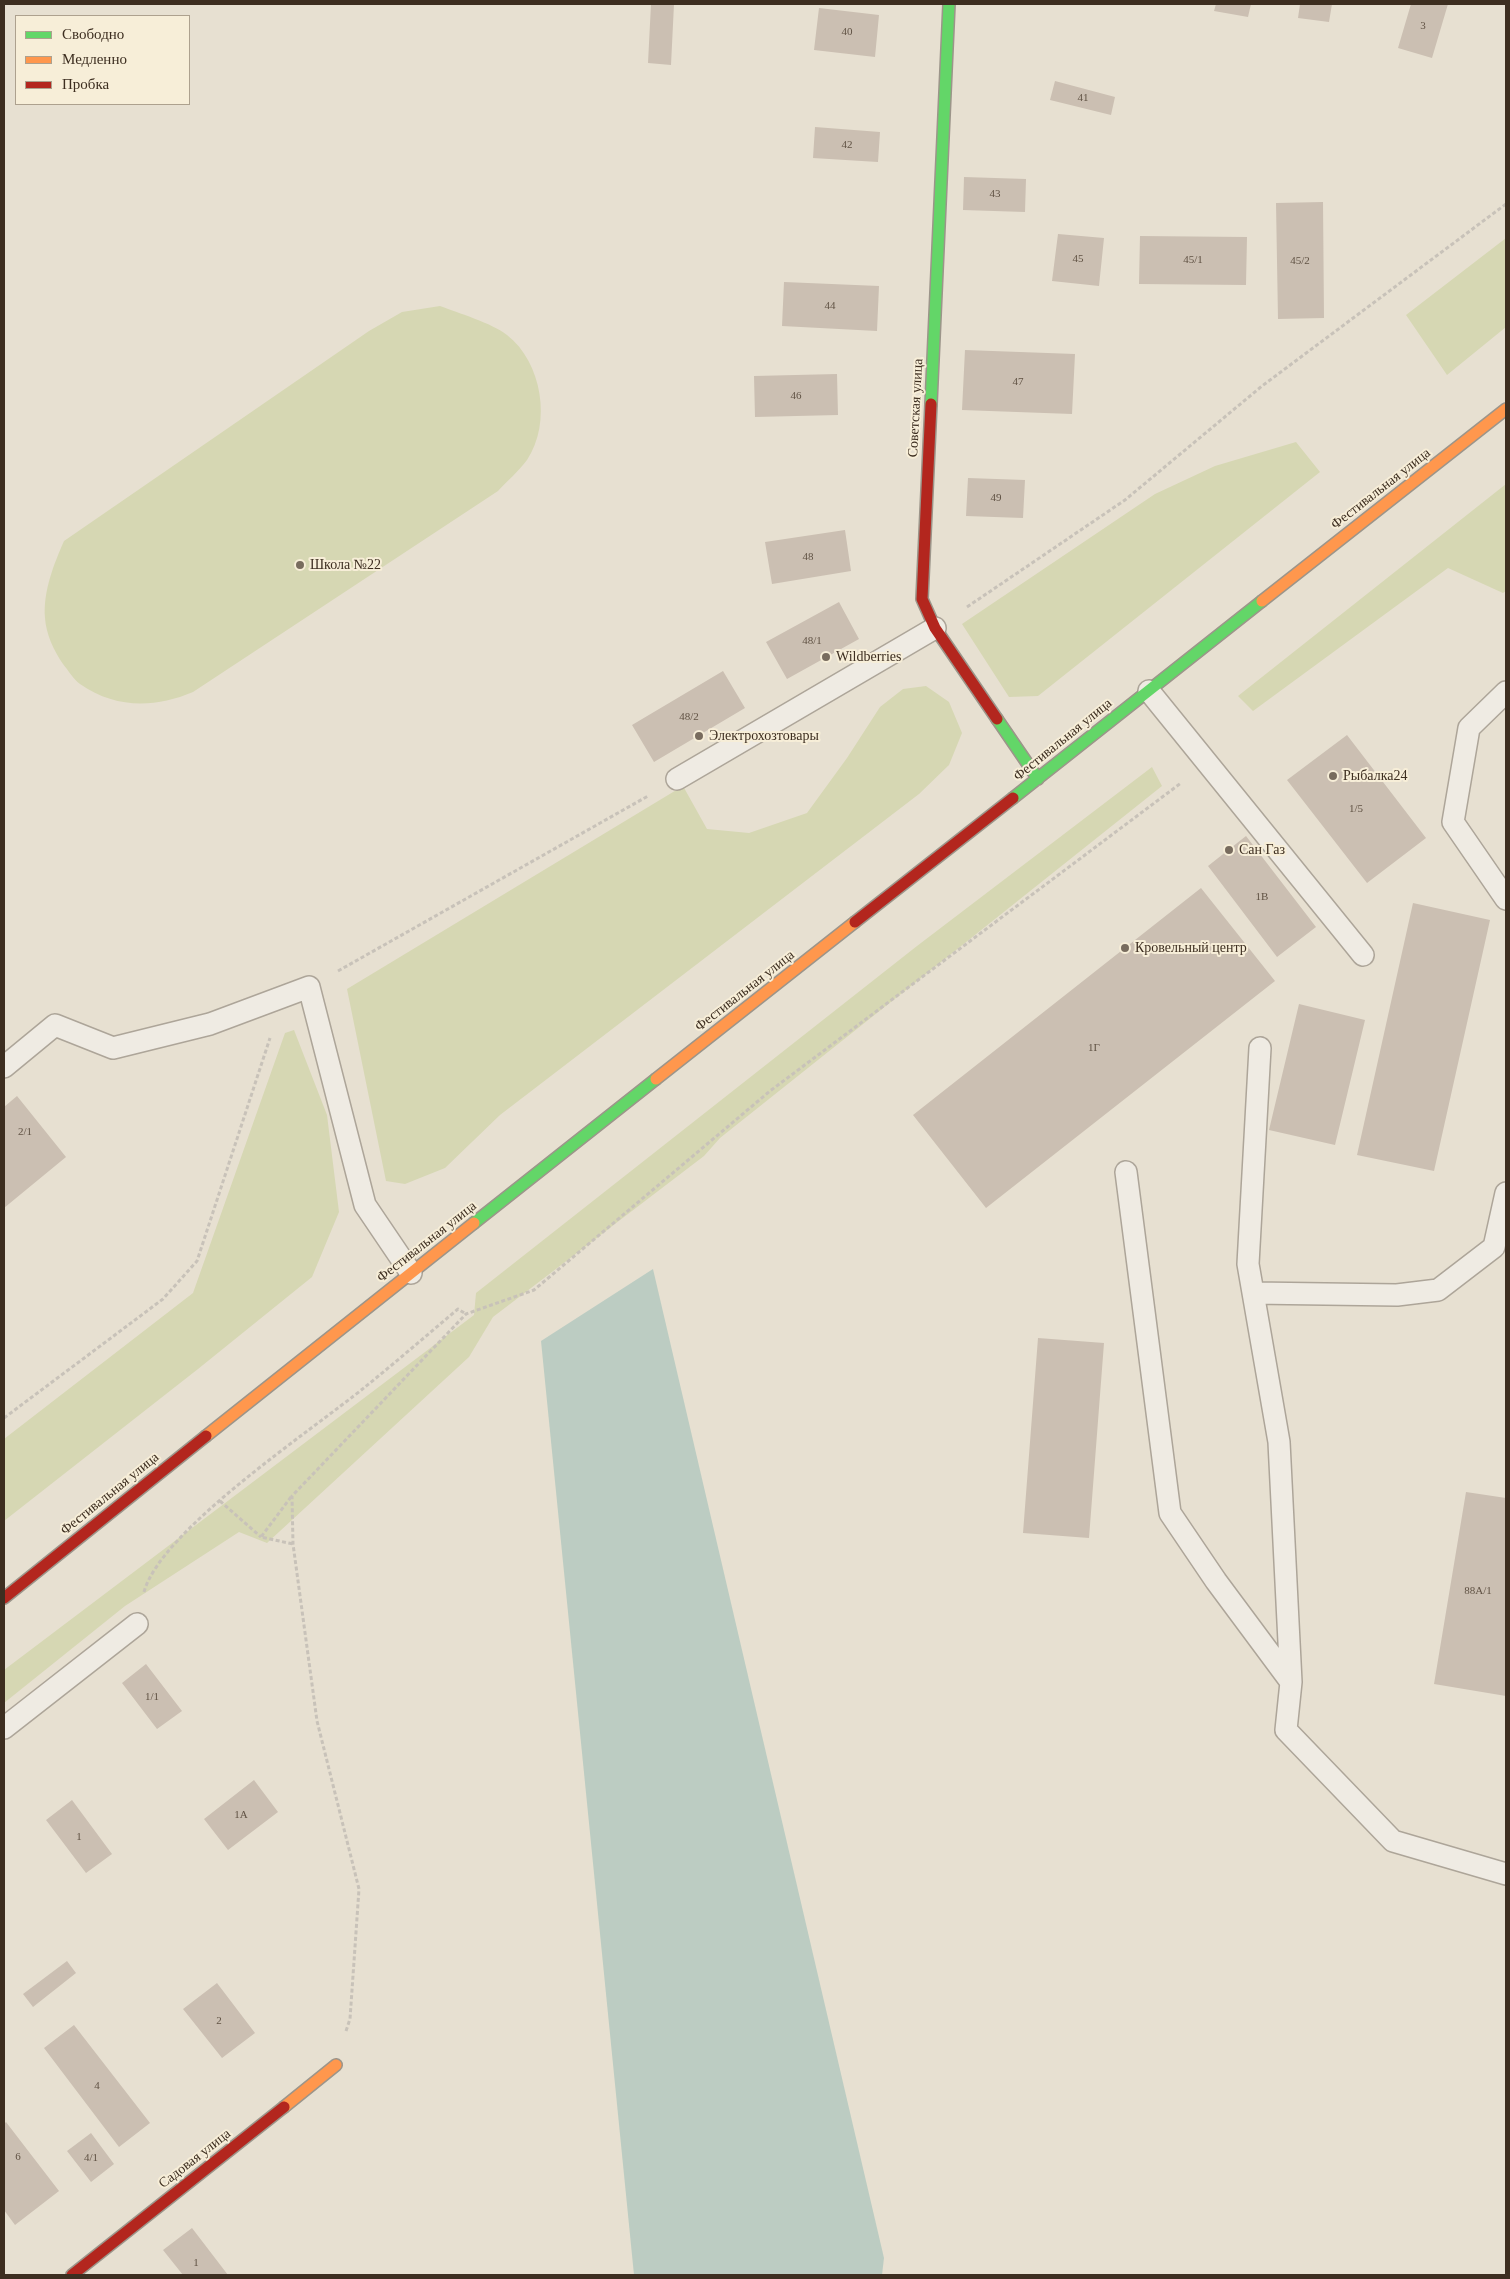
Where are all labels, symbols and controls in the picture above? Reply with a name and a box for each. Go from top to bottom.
legend [15,15,190,105]
house number: 3 [1420,19,1426,33]
house number: 40 [842,25,852,39]
text: Свободно [62,26,124,42]
text: Медленно [62,51,127,67]
text: Пробка [62,76,109,92]
house number: 41 [1078,91,1088,105]
house number: 42 [842,138,852,152]
house number: 43 [990,187,1000,201]
house number: 45 [1072,252,1084,266]
house number: 45/1 [1183,253,1203,267]
house number: 45/2 [1290,254,1310,268]
house number: 44 [824,299,836,313]
street label: Советская улица [905,358,927,458]
house number: 47 [1012,375,1024,389]
house number: 46 [790,389,801,403]
street label: Фестивальная улица [1328,445,1434,533]
house number: 49 [990,491,1001,505]
house number: 48 [802,550,814,564]
place label: Школа №22 [310,557,381,573]
marker: Школа №22 [294,559,306,571]
house number: 48/1 [802,634,822,648]
place label: Wildberries [836,649,902,665]
marker: Wildberries [820,651,832,663]
street label: Фестивальная улица [1010,695,1116,785]
house number: 48/2 [679,710,699,724]
place label: Электрохозтовары [709,728,819,744]
marker: Электрохозтовары [693,730,705,742]
place label: Рыбалка24 [1343,768,1407,784]
marker: Рыбалка24 [1327,770,1339,782]
house number: 1/5 [1349,802,1363,816]
place label: Сан Газ [1239,842,1285,858]
marker: Сан Газ [1223,844,1235,856]
house number: 1В [1256,890,1268,904]
place label: Кровельный центр [1135,940,1247,956]
marker: Кровельный центр [1119,942,1131,954]
street label: Фестивальная улица [692,947,798,1035]
house number: 1Г [1088,1041,1100,1055]
house number: 2/1 [18,1125,32,1139]
street label: Фестивальная улица [374,1198,480,1286]
street label: Фестивальная улица [57,1449,163,1539]
house number: 88А/1 [1464,1584,1492,1598]
house number: 1/1 [145,1690,159,1704]
house number: 1А [234,1808,248,1822]
house number: 1 [76,1830,82,1844]
house number: 2 [216,2014,222,2028]
house number: 4 [94,2079,100,2093]
street label: Садовая улица [156,2126,234,2192]
house number: 6 [15,2150,21,2164]
house number: 4/1 [84,2151,98,2165]
house number: 1 [193,2256,199,2270]

